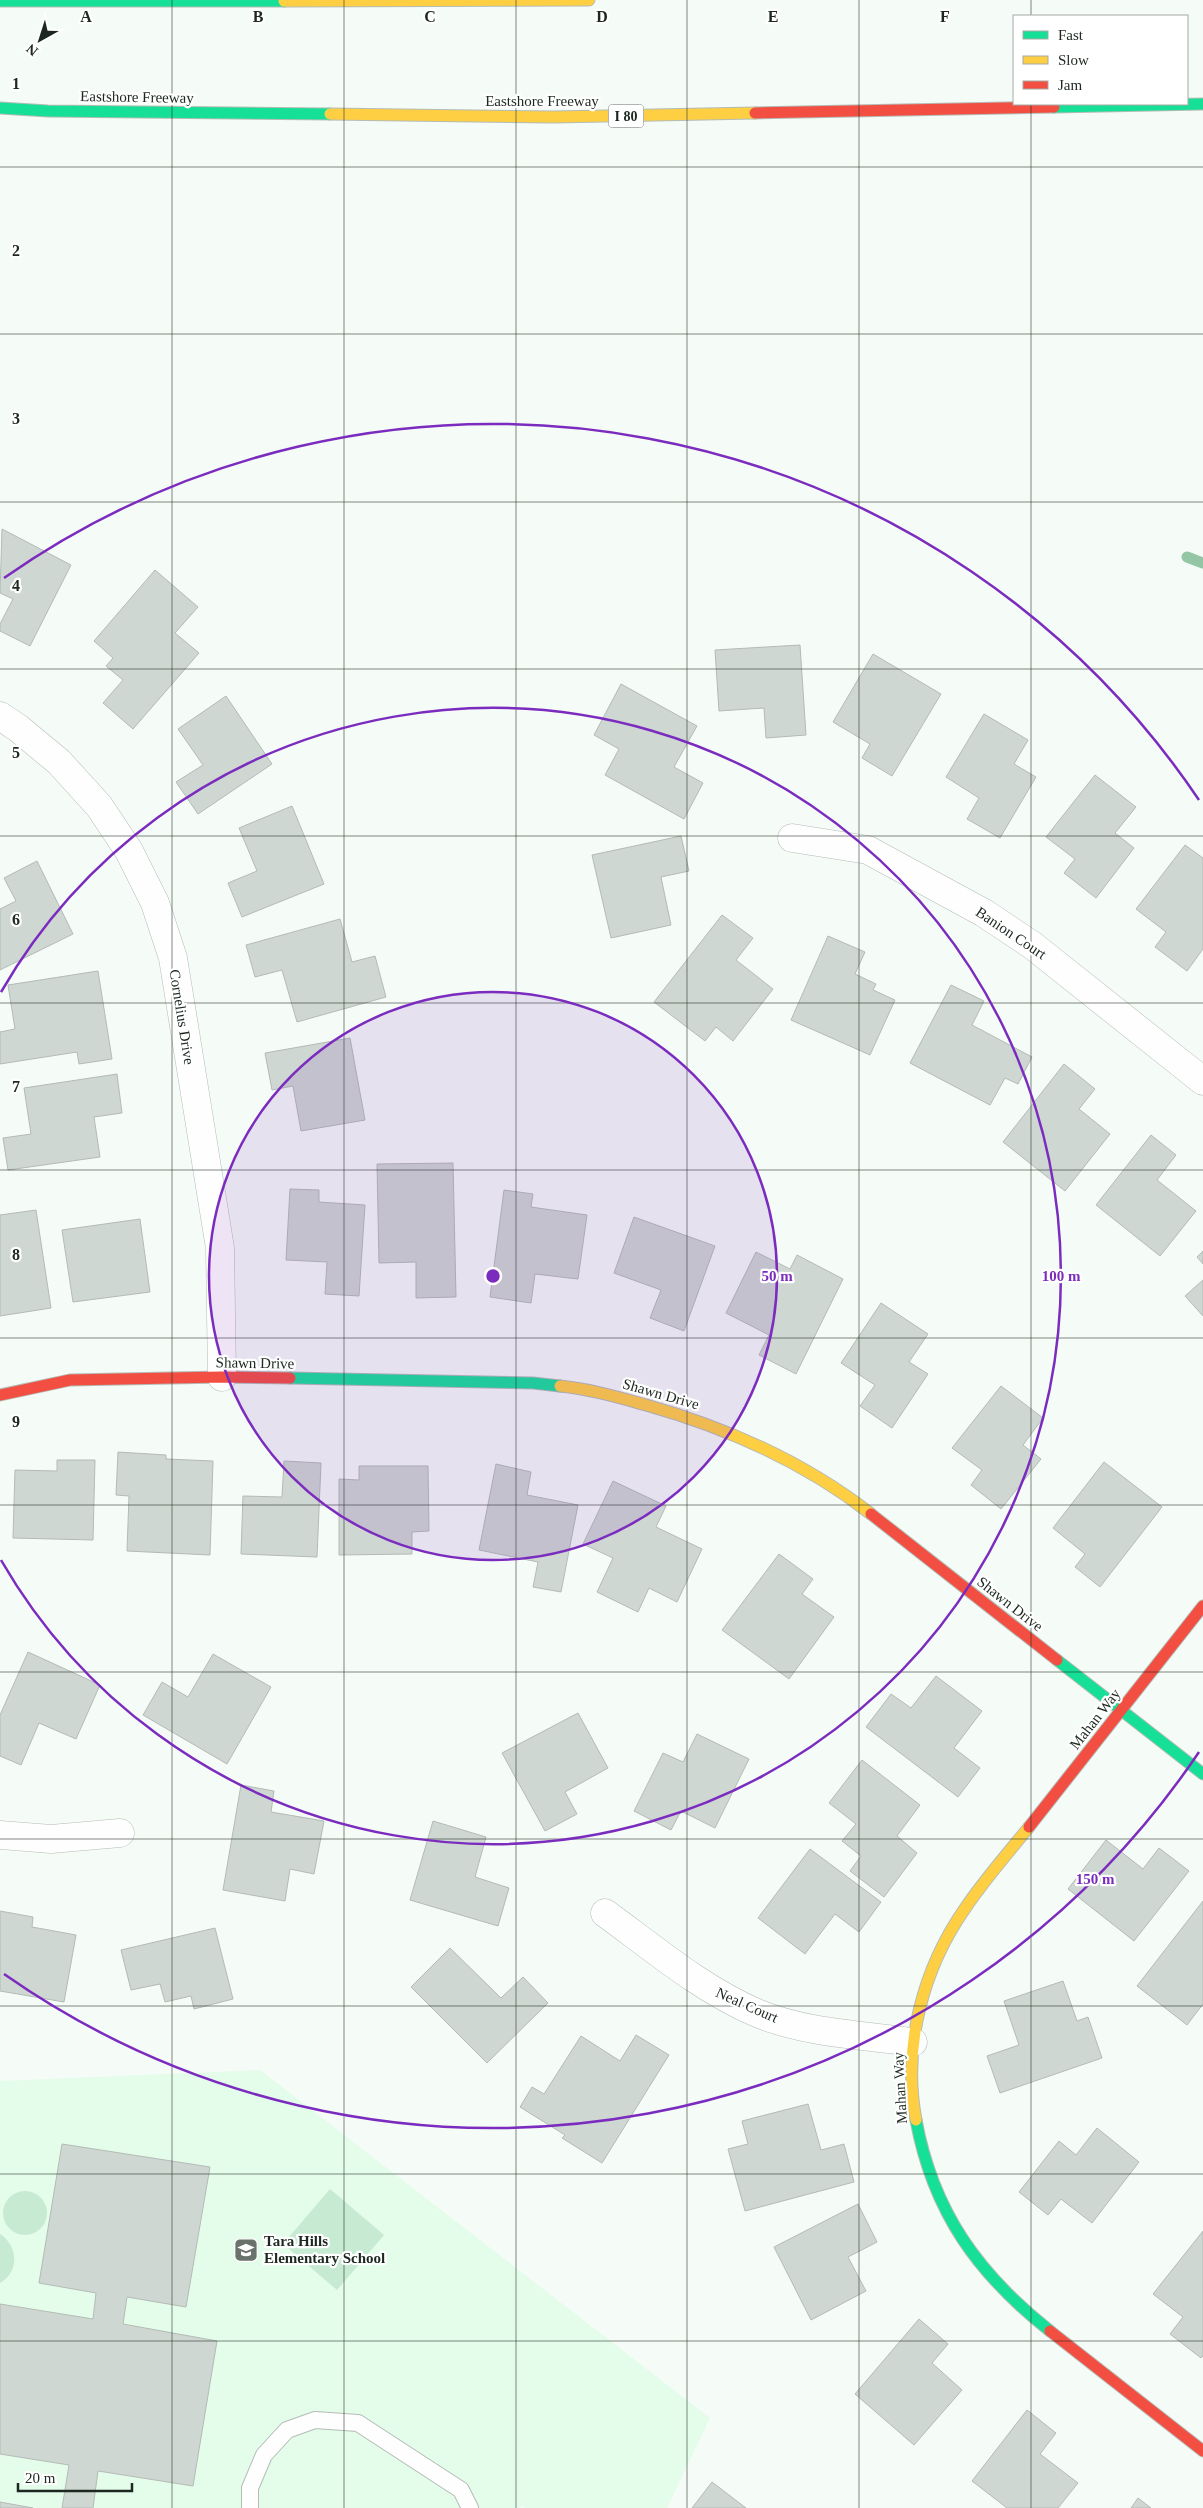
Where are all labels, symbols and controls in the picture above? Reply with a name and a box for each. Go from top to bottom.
text: A [80,8,92,25]
text: B [253,8,264,25]
text: C [424,8,436,25]
text: D [596,8,608,25]
text: E [768,8,778,25]
text: F [940,8,950,25]
north arrow [15,15,65,65]
legend [1013,15,1188,105]
text: Fast [1058,27,1084,43]
text: N [23,41,41,59]
text: Slow [1058,52,1089,68]
text: 1 [12,75,20,92]
text: Jam [1058,77,1082,93]
street label: Eastshore Freeway [80,88,194,106]
street label: Eastshore Freeway [485,93,599,109]
road number: I 80 [608,104,644,128]
text: 2 [12,242,20,259]
text: 3 [12,410,20,427]
text: 4 [12,577,20,594]
text: 5 [12,744,20,761]
street label: Banion Court [973,904,1050,963]
text: 6 [12,911,20,928]
street label: Cornelius Drive [167,968,197,1066]
text: 7 [12,1078,20,1095]
text: 8 [12,1246,20,1263]
centre of rings [484,1267,502,1285]
text: 50 m [761,1268,793,1284]
text: 100 m [1042,1268,1081,1284]
street label: Shawn Drive [215,1354,295,1372]
street label: Shawn Drive [621,1375,701,1413]
text: 9 [12,1413,20,1430]
street label: Shawn Drive [974,1573,1046,1635]
street label: Mahan Way [1066,1685,1124,1752]
text: 150 m [1076,1871,1115,1887]
street label: Neal Court [713,1984,781,2026]
street label: Mahan Way [890,2051,910,2124]
place label: Tara Hills Elementary School [264,2233,385,2266]
school or university icon: Tara Hills Elementary School [233,2237,259,2263]
scale bar [18,2460,131,2492]
text: 20 m [25,2470,56,2486]

